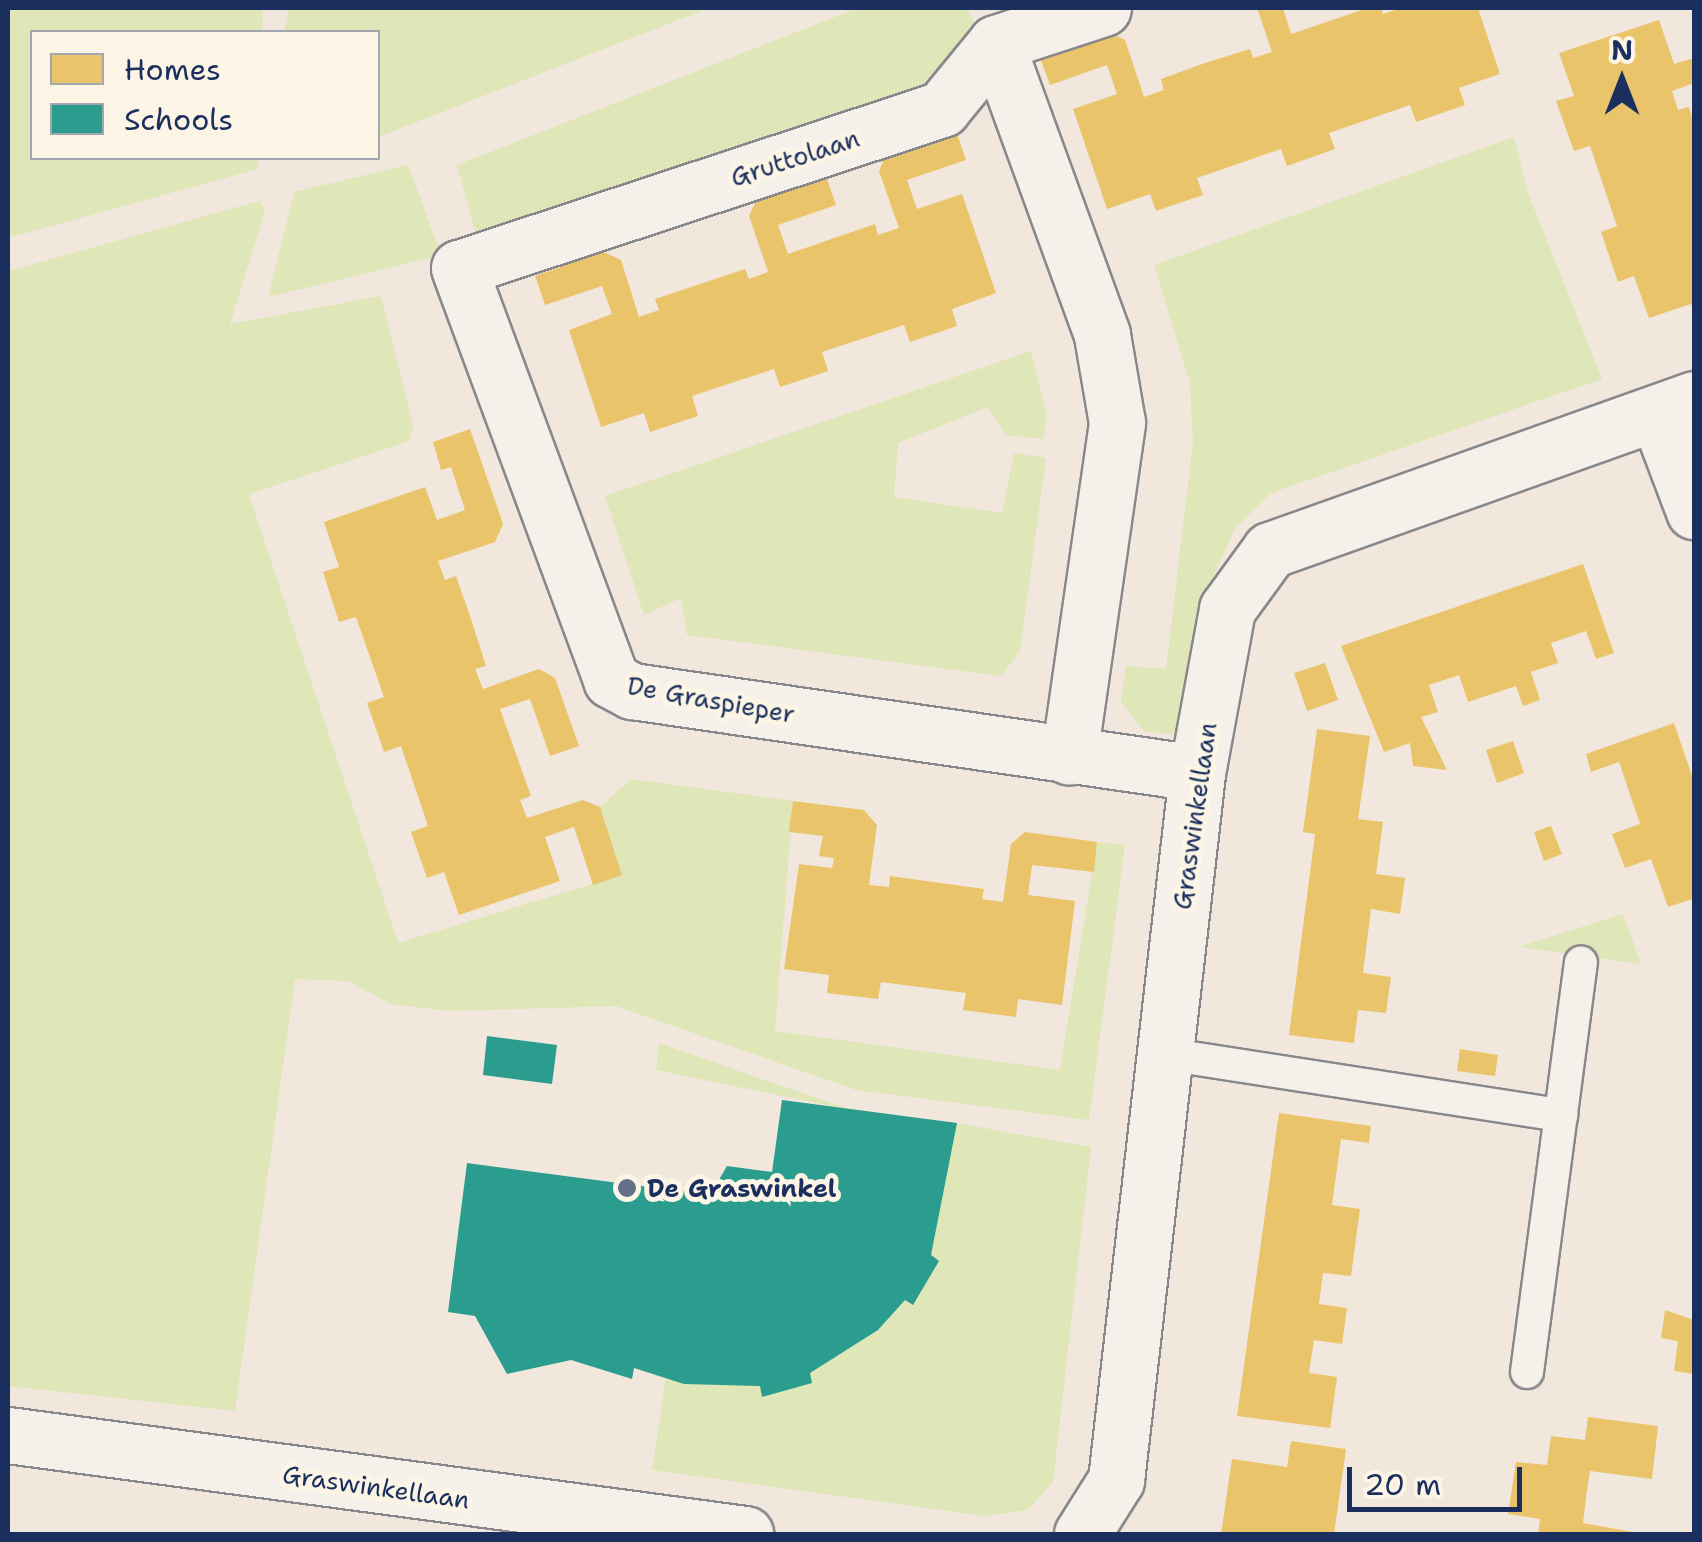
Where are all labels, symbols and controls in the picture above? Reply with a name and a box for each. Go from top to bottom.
legend [30,30,380,160]
north arrow [1572,30,1672,130]
text: N [1611,31,1633,69]
text: Homes [124,49,221,90]
text: Schools [124,99,233,140]
street label: Gruttolaan [727,123,863,193]
street label: De Graspieper [625,671,797,729]
street label: Graswinkellaan [1167,721,1223,911]
place label: De Graswinkel [647,1173,836,1203]
marker: De Graswinkel [616,1177,638,1199]
scale bar [1352,1447,1527,1509]
street label: Graswinkellaan [281,1459,471,1515]
text: 20 m [1364,1464,1441,1505]

